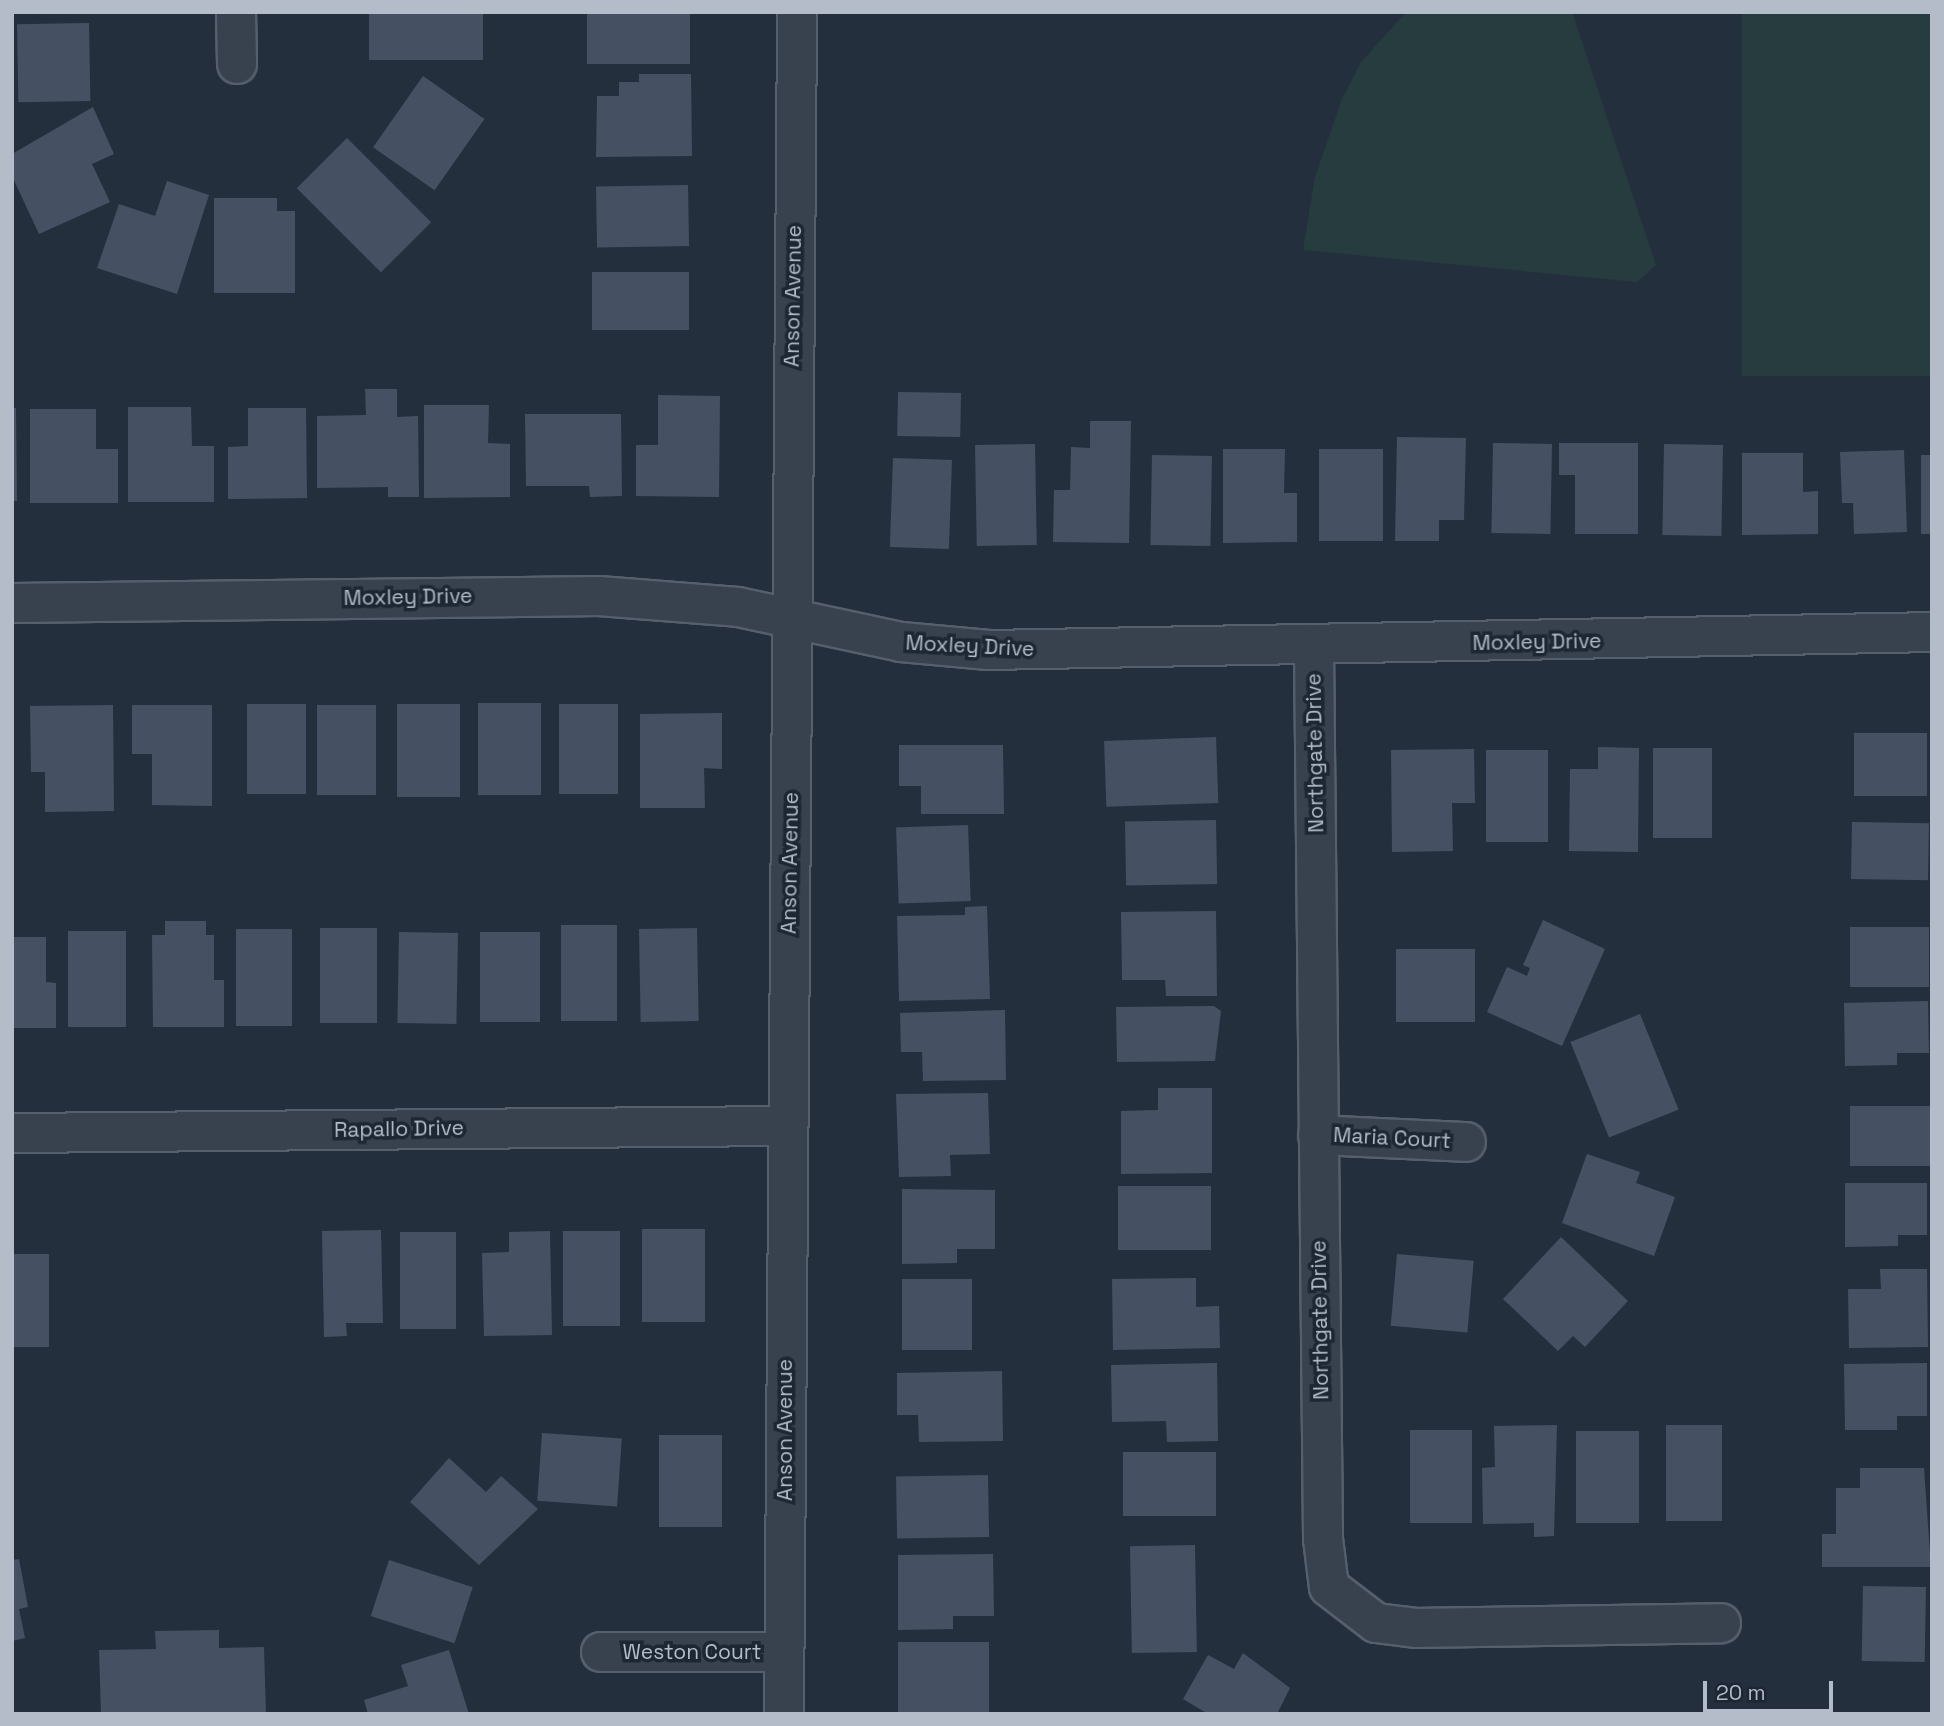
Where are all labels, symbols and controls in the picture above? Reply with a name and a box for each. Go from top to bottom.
street label: Anson Avenue [779,224,807,368]
street label: Moxley Drive [343,583,473,611]
street label: Moxley Drive [1472,628,1602,656]
street label: Moxley Drive [905,630,1035,662]
street label: Northgate Drive [1301,673,1329,833]
street label: Anson Avenue [776,791,804,935]
street label: Rapallo Drive [334,1115,464,1143]
street label: Maria Court [1333,1122,1451,1154]
street label: Northgate Drive [1306,1240,1334,1400]
street label: Anson Avenue [772,1359,798,1501]
street label: Weston Court [623,1639,761,1665]
scale bar [1706,1666,1836,1710]
text: 20 m [1716,1679,1766,1706]

